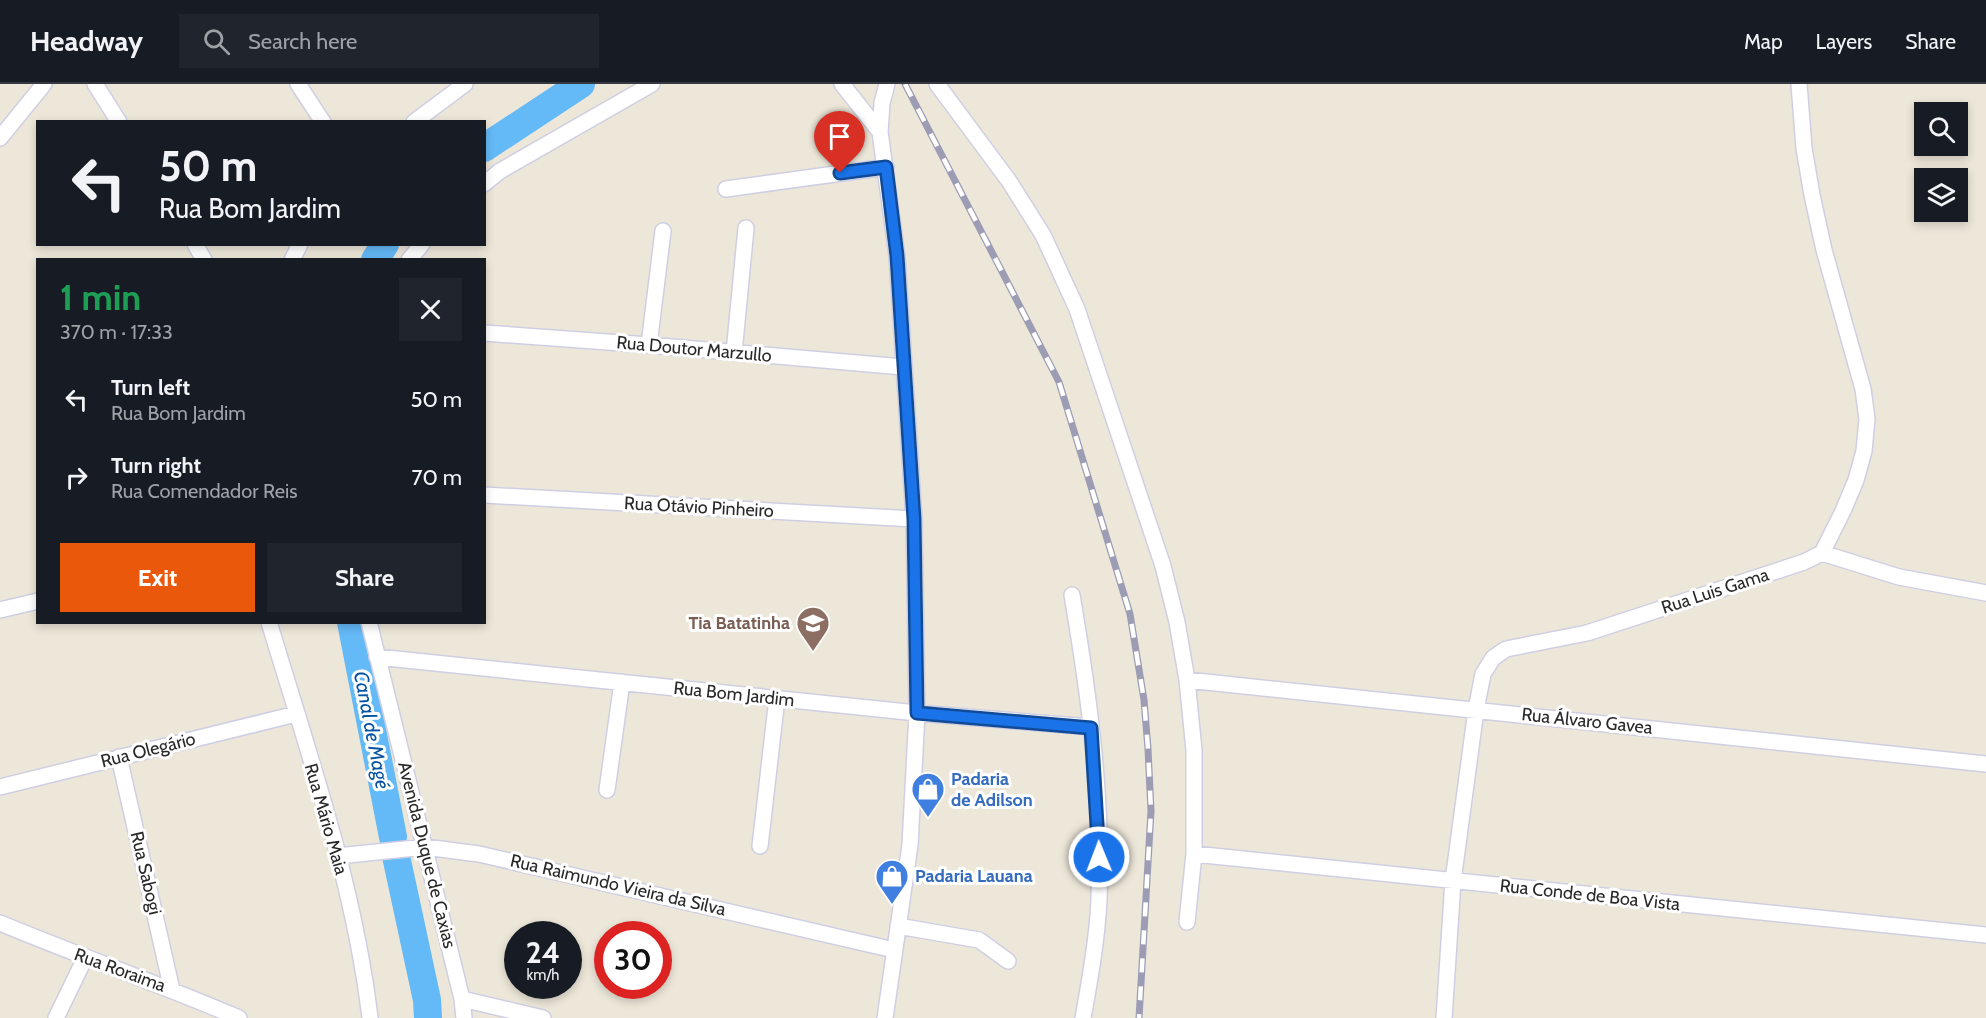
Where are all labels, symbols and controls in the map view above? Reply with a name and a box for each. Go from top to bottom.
search box [179,14,599,68]
text: Headway [30,24,143,58]
icon: search [200,25,233,58]
text: Search here [248,28,357,55]
text: Map [1744,29,1783,54]
text: Layers [1816,29,1872,54]
text: Share [1905,29,1956,54]
map controls [1914,102,1968,222]
button: search [1914,102,1968,156]
pin [814,111,865,173]
icon: arrive [823,120,856,153]
text: 50 m [159,140,257,192]
icon: left [60,144,138,222]
button: layers [1914,168,1968,222]
text: Rua Bom Jardim [159,192,341,225]
text: 1 min [60,275,141,319]
button: close [399,278,462,341]
text: 370 m · 17:33 [60,320,173,344]
street label: Rua Doutor Marzullo [615,331,773,367]
text: Turn left [111,374,190,401]
icon: left [60,383,93,416]
text: 50 m [410,386,462,413]
text: Rua Bom Jardim [111,401,246,425]
text: Turn right [111,452,201,479]
icon: right [60,461,93,494]
text: 70 m [412,464,462,491]
text: Rua Comendador Reis [111,479,297,503]
street label: Rua Otávio Pinheiro [624,492,774,522]
button: Exit [60,543,255,612]
button: Share [267,543,462,612]
street label: Rua Luis Gama [1659,563,1772,619]
school or university icon: Tia Batatinha [795,605,831,652]
place label: Tia Batatinha [688,612,790,634]
water label: Canal de Magé [349,669,395,791]
street label: Rua Bom Jardim [673,677,795,711]
street label: Rua Álvaro Gavea [1520,703,1654,739]
street label: Rua Olegário [98,728,198,772]
street label: Avenida Duque de Caxias [393,759,461,951]
street label: Rua Mário Maia [300,761,353,878]
place label: Padaria de Adilson [951,768,1033,811]
shop icon: Padaria de Adilson [910,771,946,818]
position arrow [1067,825,1131,889]
street label: Rua Sabogi [126,829,166,917]
street label: Rua Raimundo Vieira da Silva [508,849,728,921]
shop icon: Padaria Lauana [874,858,910,905]
place label: Padaria Lauana [915,865,1033,887]
street label: Rua Conde de Boa Vista [1499,875,1682,915]
speed limit sign: 30 [594,921,672,999]
text: 24 [526,934,560,971]
street label: Rua Roraima [71,943,169,997]
text: km/h [527,966,559,984]

